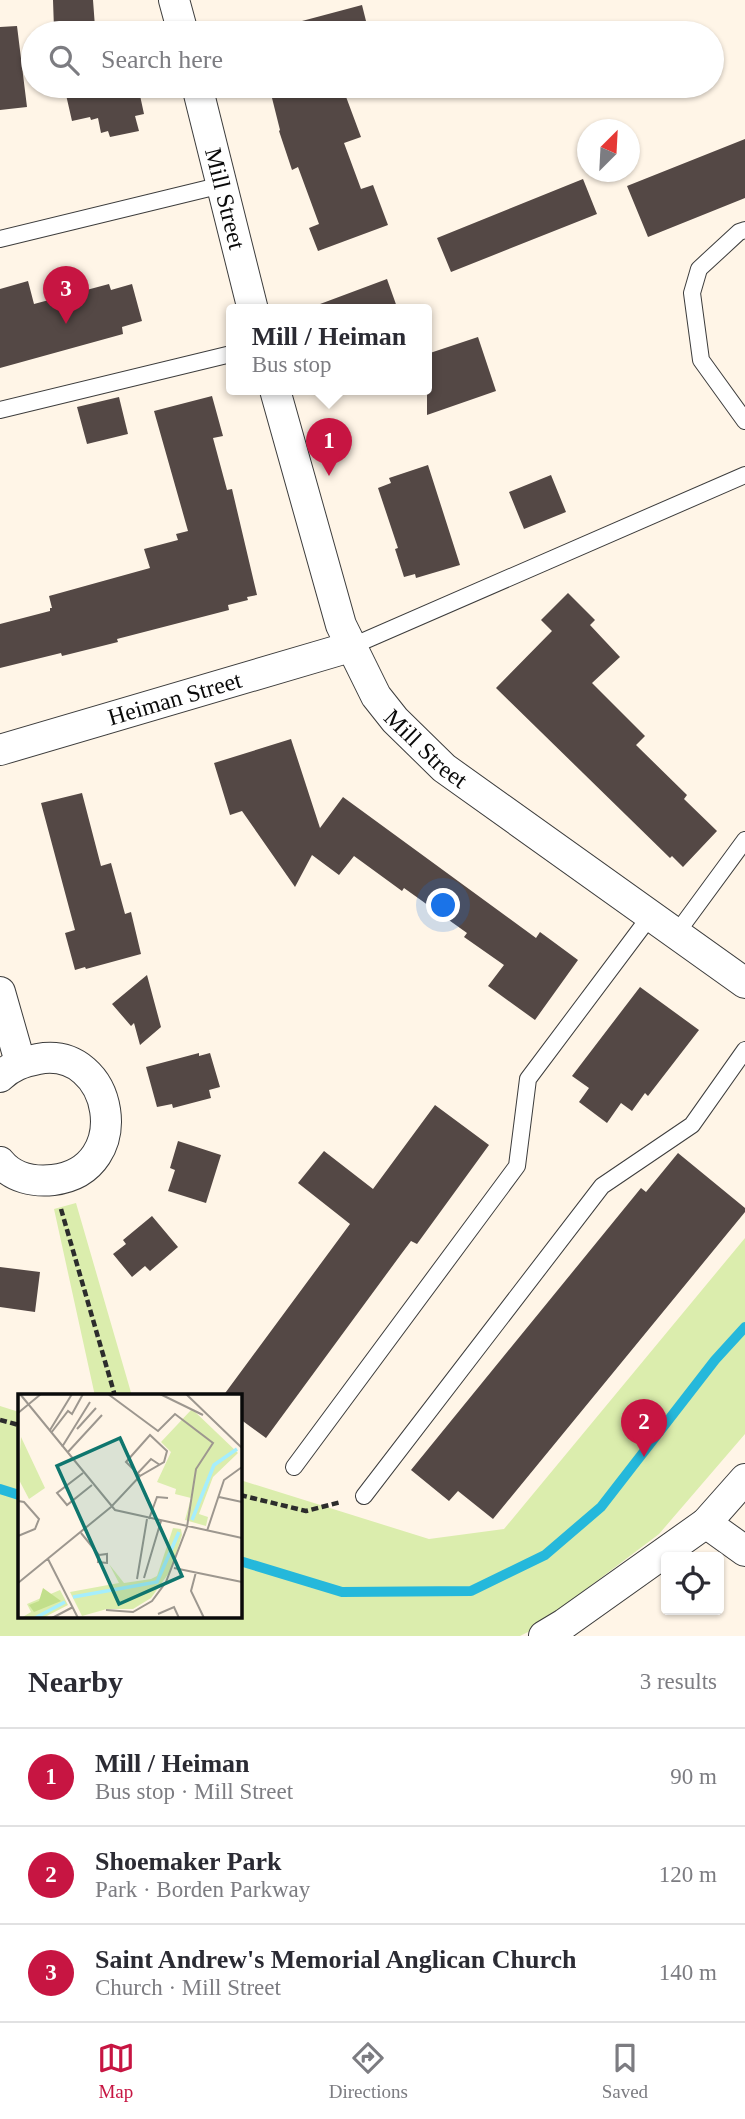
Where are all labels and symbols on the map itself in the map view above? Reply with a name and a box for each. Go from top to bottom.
north arrow [577,119,640,182]
street label: Mill Street [200,145,250,252]
pin: 3 [43,266,89,324]
pin: 1 [306,418,352,476]
street label: Heiman Street [105,667,245,731]
street label: Mill Street [379,704,472,793]
your location [426,888,460,922]
inset map [18,1394,242,1618]
pin: 2 [621,1399,667,1457]

